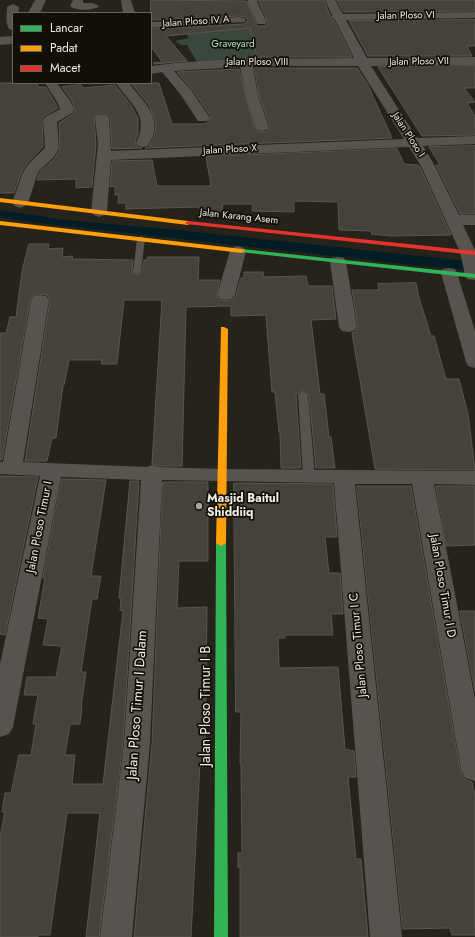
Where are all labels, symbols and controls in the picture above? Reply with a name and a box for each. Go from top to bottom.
street label: Jalan Ploso VI [377,10,435,22]
legend [12,12,152,84]
street label: Jalan Ploso IV A [162,14,230,30]
text: Lancar [50,19,83,37]
text: Padat [50,39,77,57]
park label: Graveyard [211,39,255,51]
street label: Jalan Ploso VII [389,55,449,69]
street label: Jalan Ploso VIII [226,57,288,69]
text: Macet [50,59,80,77]
street label: Jalan Ploso I [389,110,427,160]
street label: Jalan Ploso X [203,143,257,157]
street label: Jalan Karang Asem [199,207,279,227]
street label: Jalan Ploso Timur I [24,480,56,574]
place label: Masjid Baitul Shiddiiq [207,492,279,520]
marker: Masjid Baitul Shiddiiq [194,501,204,511]
street label: Jalan Ploso Timur I D [426,533,458,639]
street label: Jalan Ploso Timur I C [347,592,371,698]
street label: Jalan Ploso Timur I Dalam [124,630,152,780]
street label: Jalan Ploso Timur I B [199,646,215,766]

